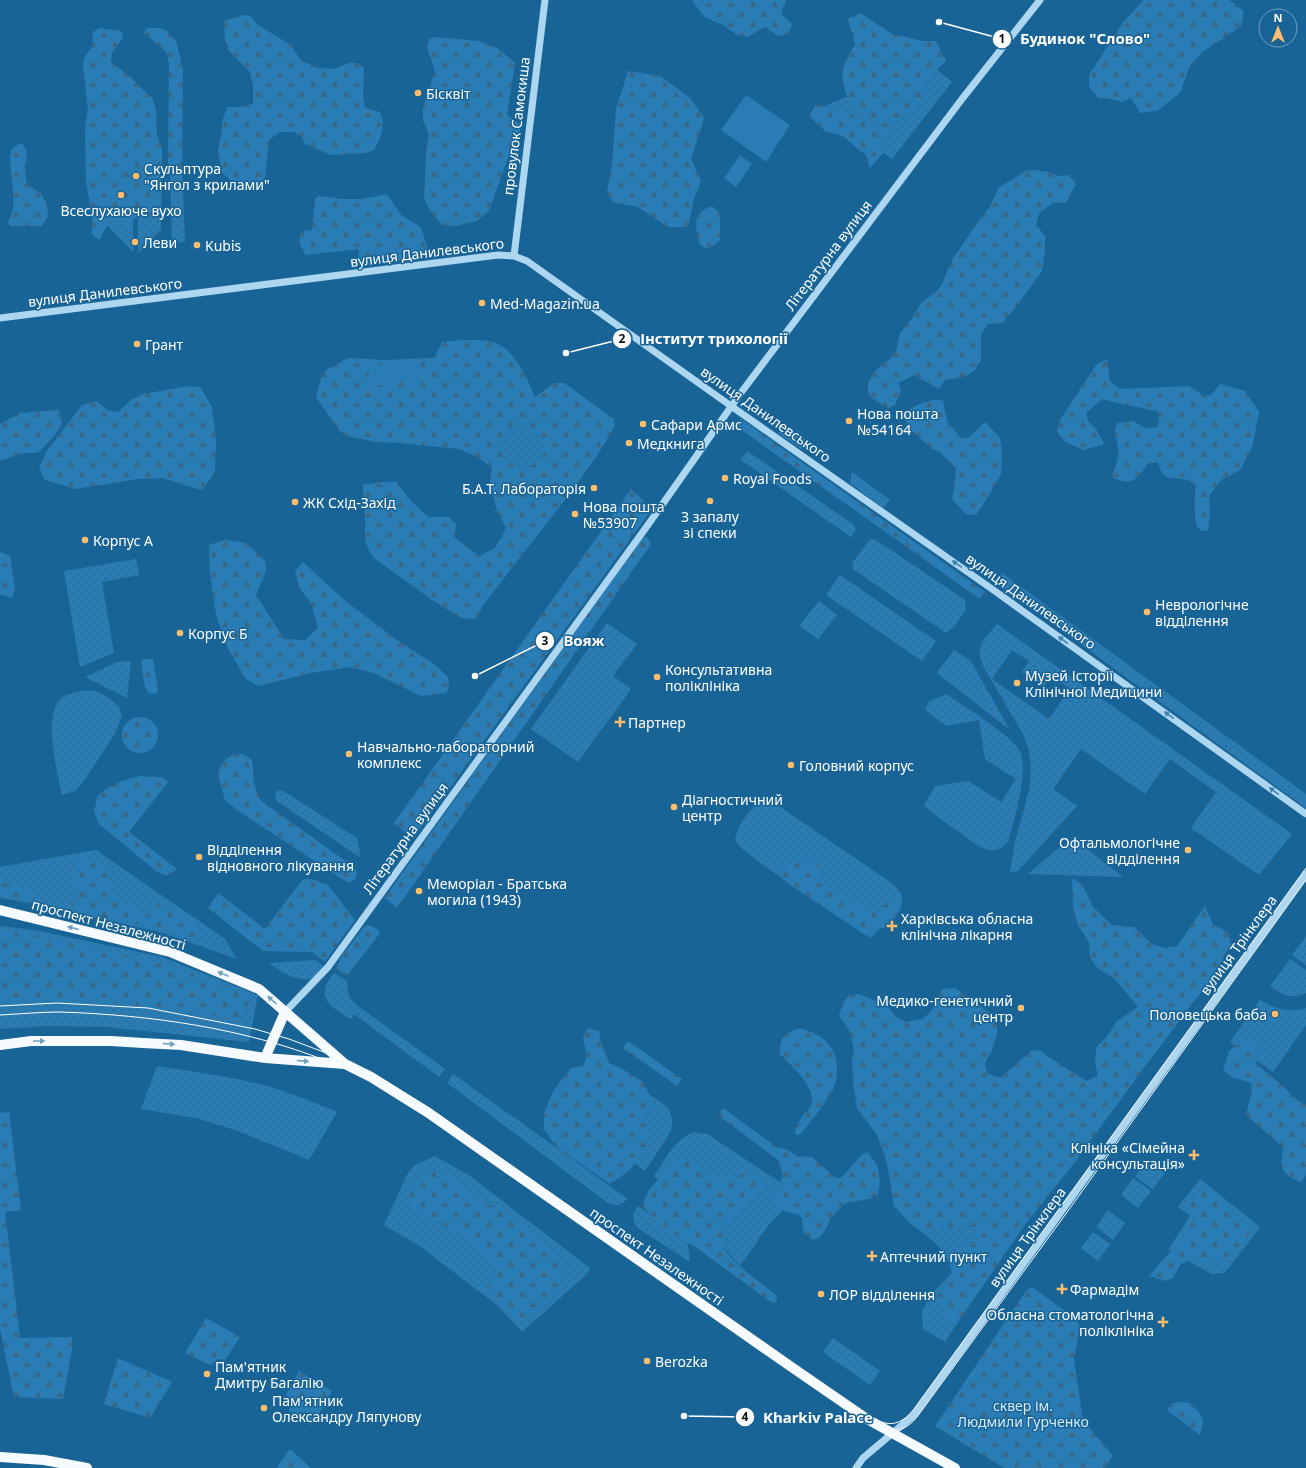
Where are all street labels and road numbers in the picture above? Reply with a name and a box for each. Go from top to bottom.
street label: провулок Самокиша [498,56,534,196]
street label: Літературна вулиця [780,196,876,314]
street label: вулиця Данилевського [349,233,505,271]
street label: вулиця Данилевського [27,273,183,311]
street label: вулиця Данилевського [697,362,835,466]
street label: вулиця Данилевського [962,549,1100,653]
street label: Літературна вулиця [358,778,452,898]
street label: вулиця Трінклера [1195,891,1281,999]
street label: проспект Незалежності [30,894,188,954]
street label: вулиця Трінклера [984,1183,1070,1291]
street label: проспект Незалежності [586,1203,728,1309]

